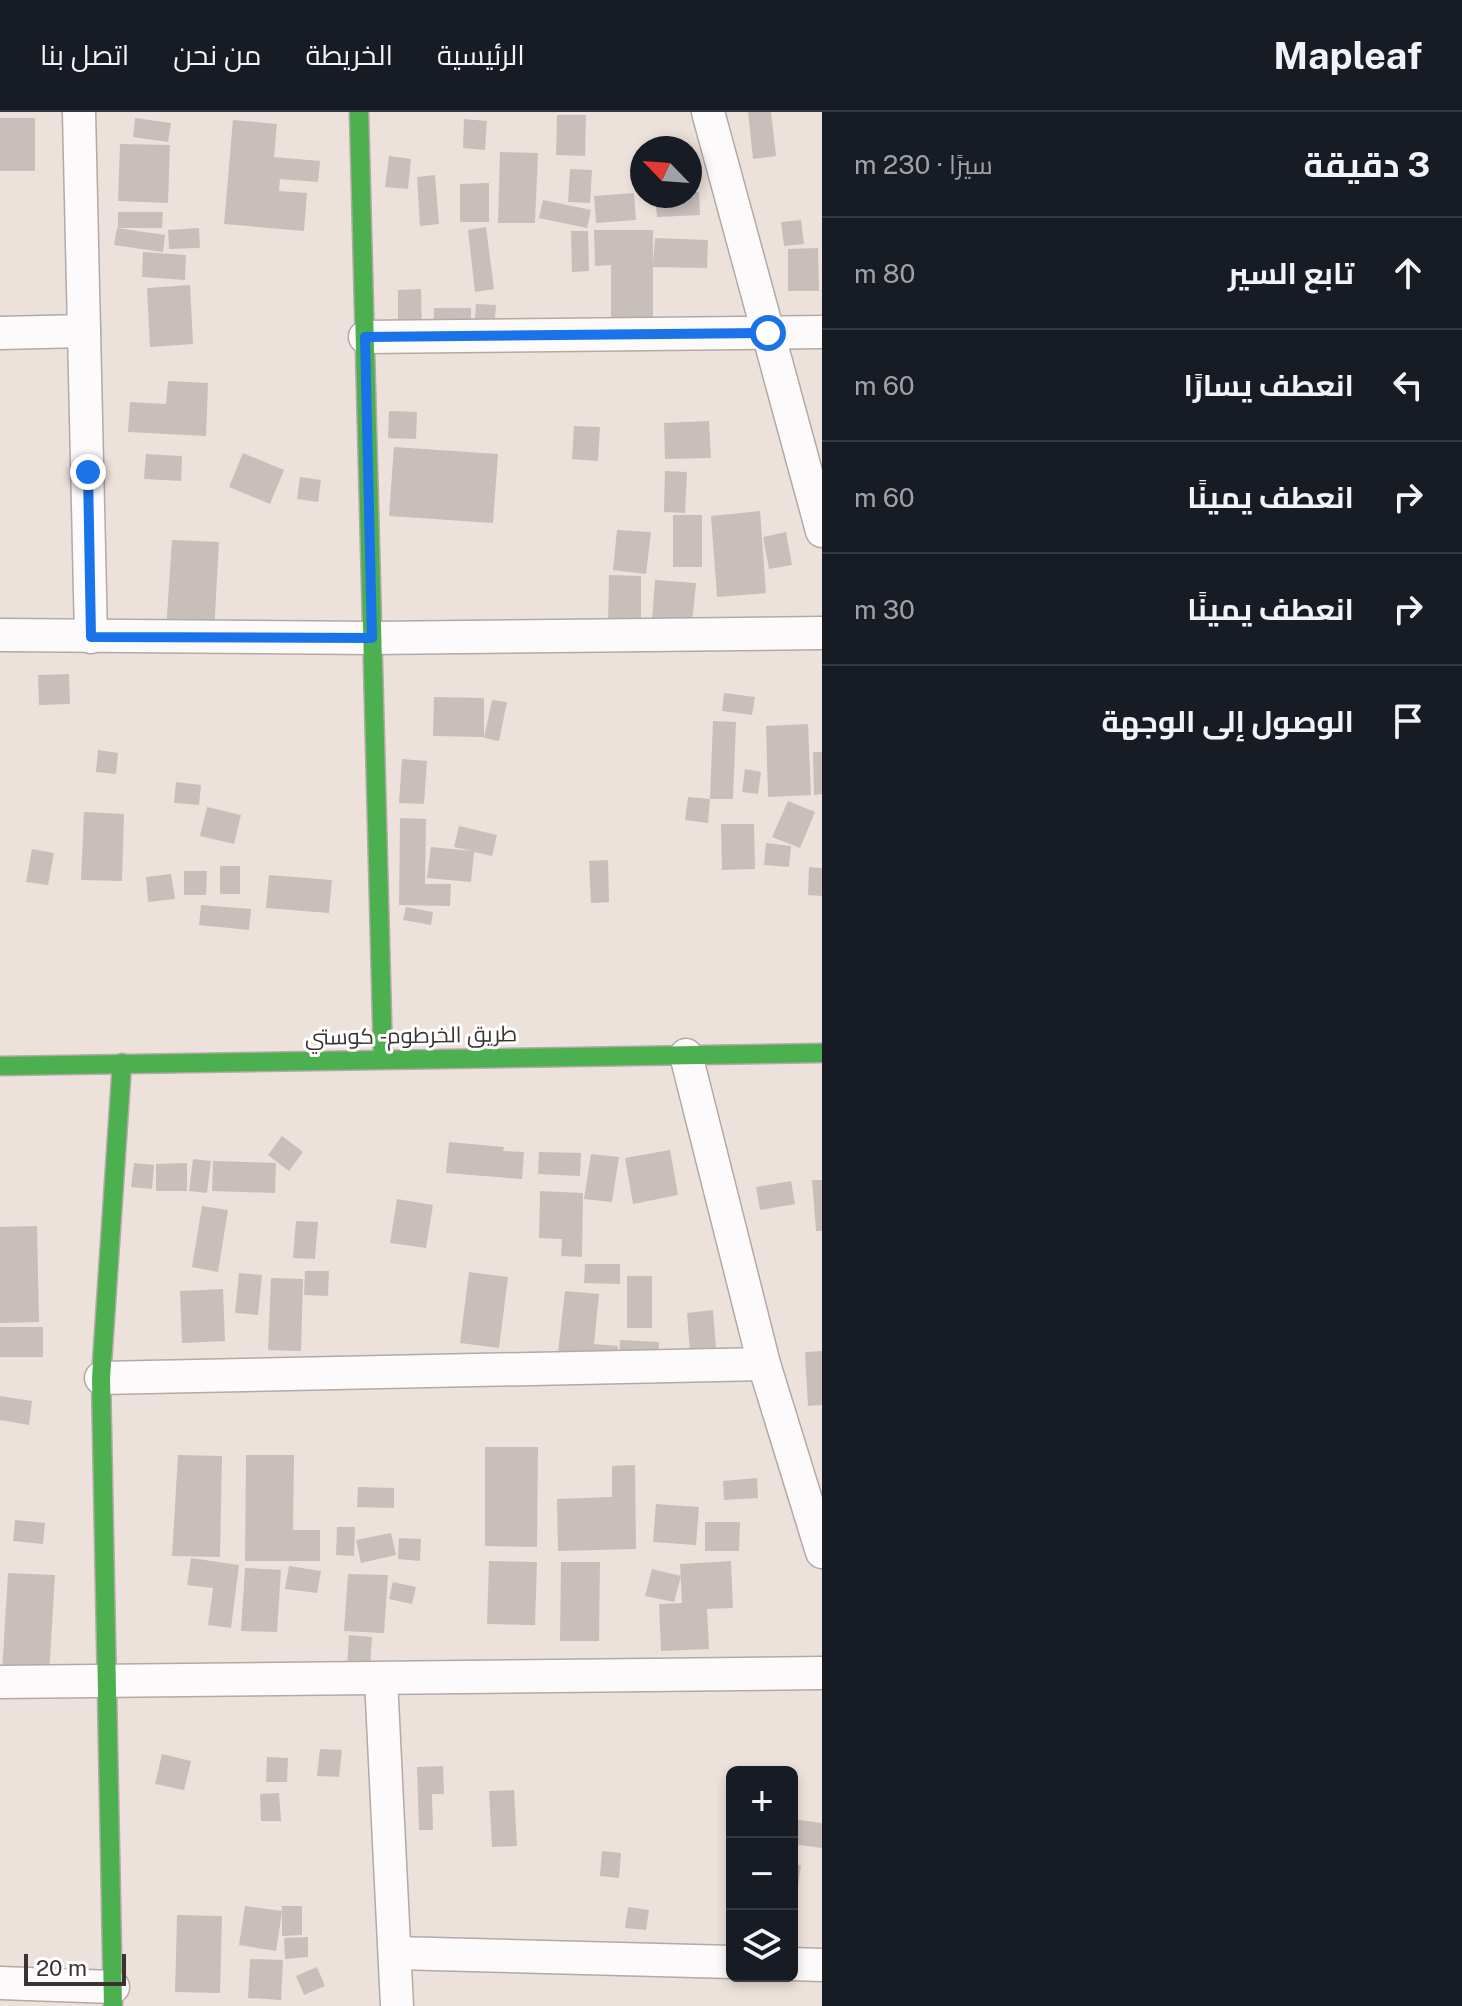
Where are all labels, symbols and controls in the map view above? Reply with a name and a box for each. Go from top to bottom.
text: Mapleaf [1273,33,1422,78]
text: اتصل بنا [40,38,129,71]
text: من نحن [173,38,262,71]
text: الخريطة [306,38,393,71]
text: الرئيسية [437,38,525,71]
north arrow [630,136,702,208]
text: 3 دقيقة [1304,145,1430,185]
text: سيرًا · 230 m [854,149,993,180]
icon: ahead [1386,251,1430,295]
text: تابع السير [1228,255,1354,291]
text: 80 m [854,258,915,289]
route start [750,315,786,351]
icon: left [1386,363,1430,407]
text: انعطف يسارًا [1184,367,1354,403]
text: 60 m [854,370,915,401]
route end [70,454,106,490]
icon: right [1386,475,1430,519]
text: انعطف يمينًا [1187,479,1354,515]
text: 60 m [854,482,915,513]
icon: right [1386,587,1430,631]
text: انعطف يمينًا [1187,591,1354,627]
text: 30 m [854,594,915,625]
icon: arrive [1386,699,1430,743]
text: الوصول إلى الوجهة [1101,703,1354,739]
street label: طريق الخرطوم - كوستي [305,1020,517,1054]
map controls [726,1766,798,1982]
button: + [726,1766,798,1838]
button: − [726,1838,798,1910]
button: layers [726,1910,798,1982]
scale bar [24,1950,126,1986]
text: 20 m [36,1955,87,1981]

